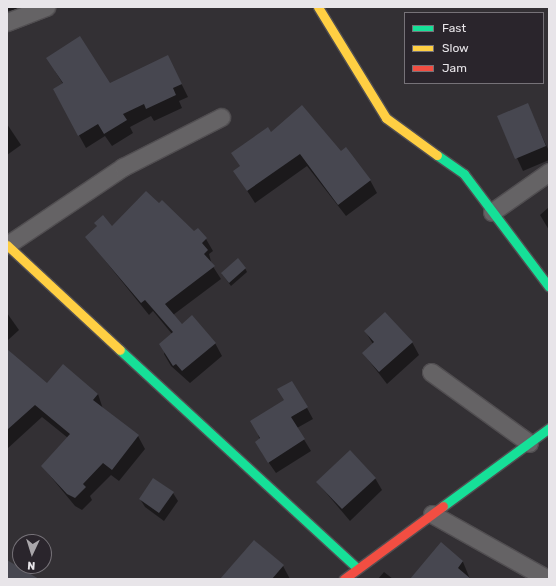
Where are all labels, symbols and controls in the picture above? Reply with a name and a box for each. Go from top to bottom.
legend [404,12,544,84]
text: Fast [442,21,466,35]
text: Slow [442,41,469,55]
text: Jam [442,61,467,75]
north arrow [12,534,52,574]
text: N [27,559,36,572]

